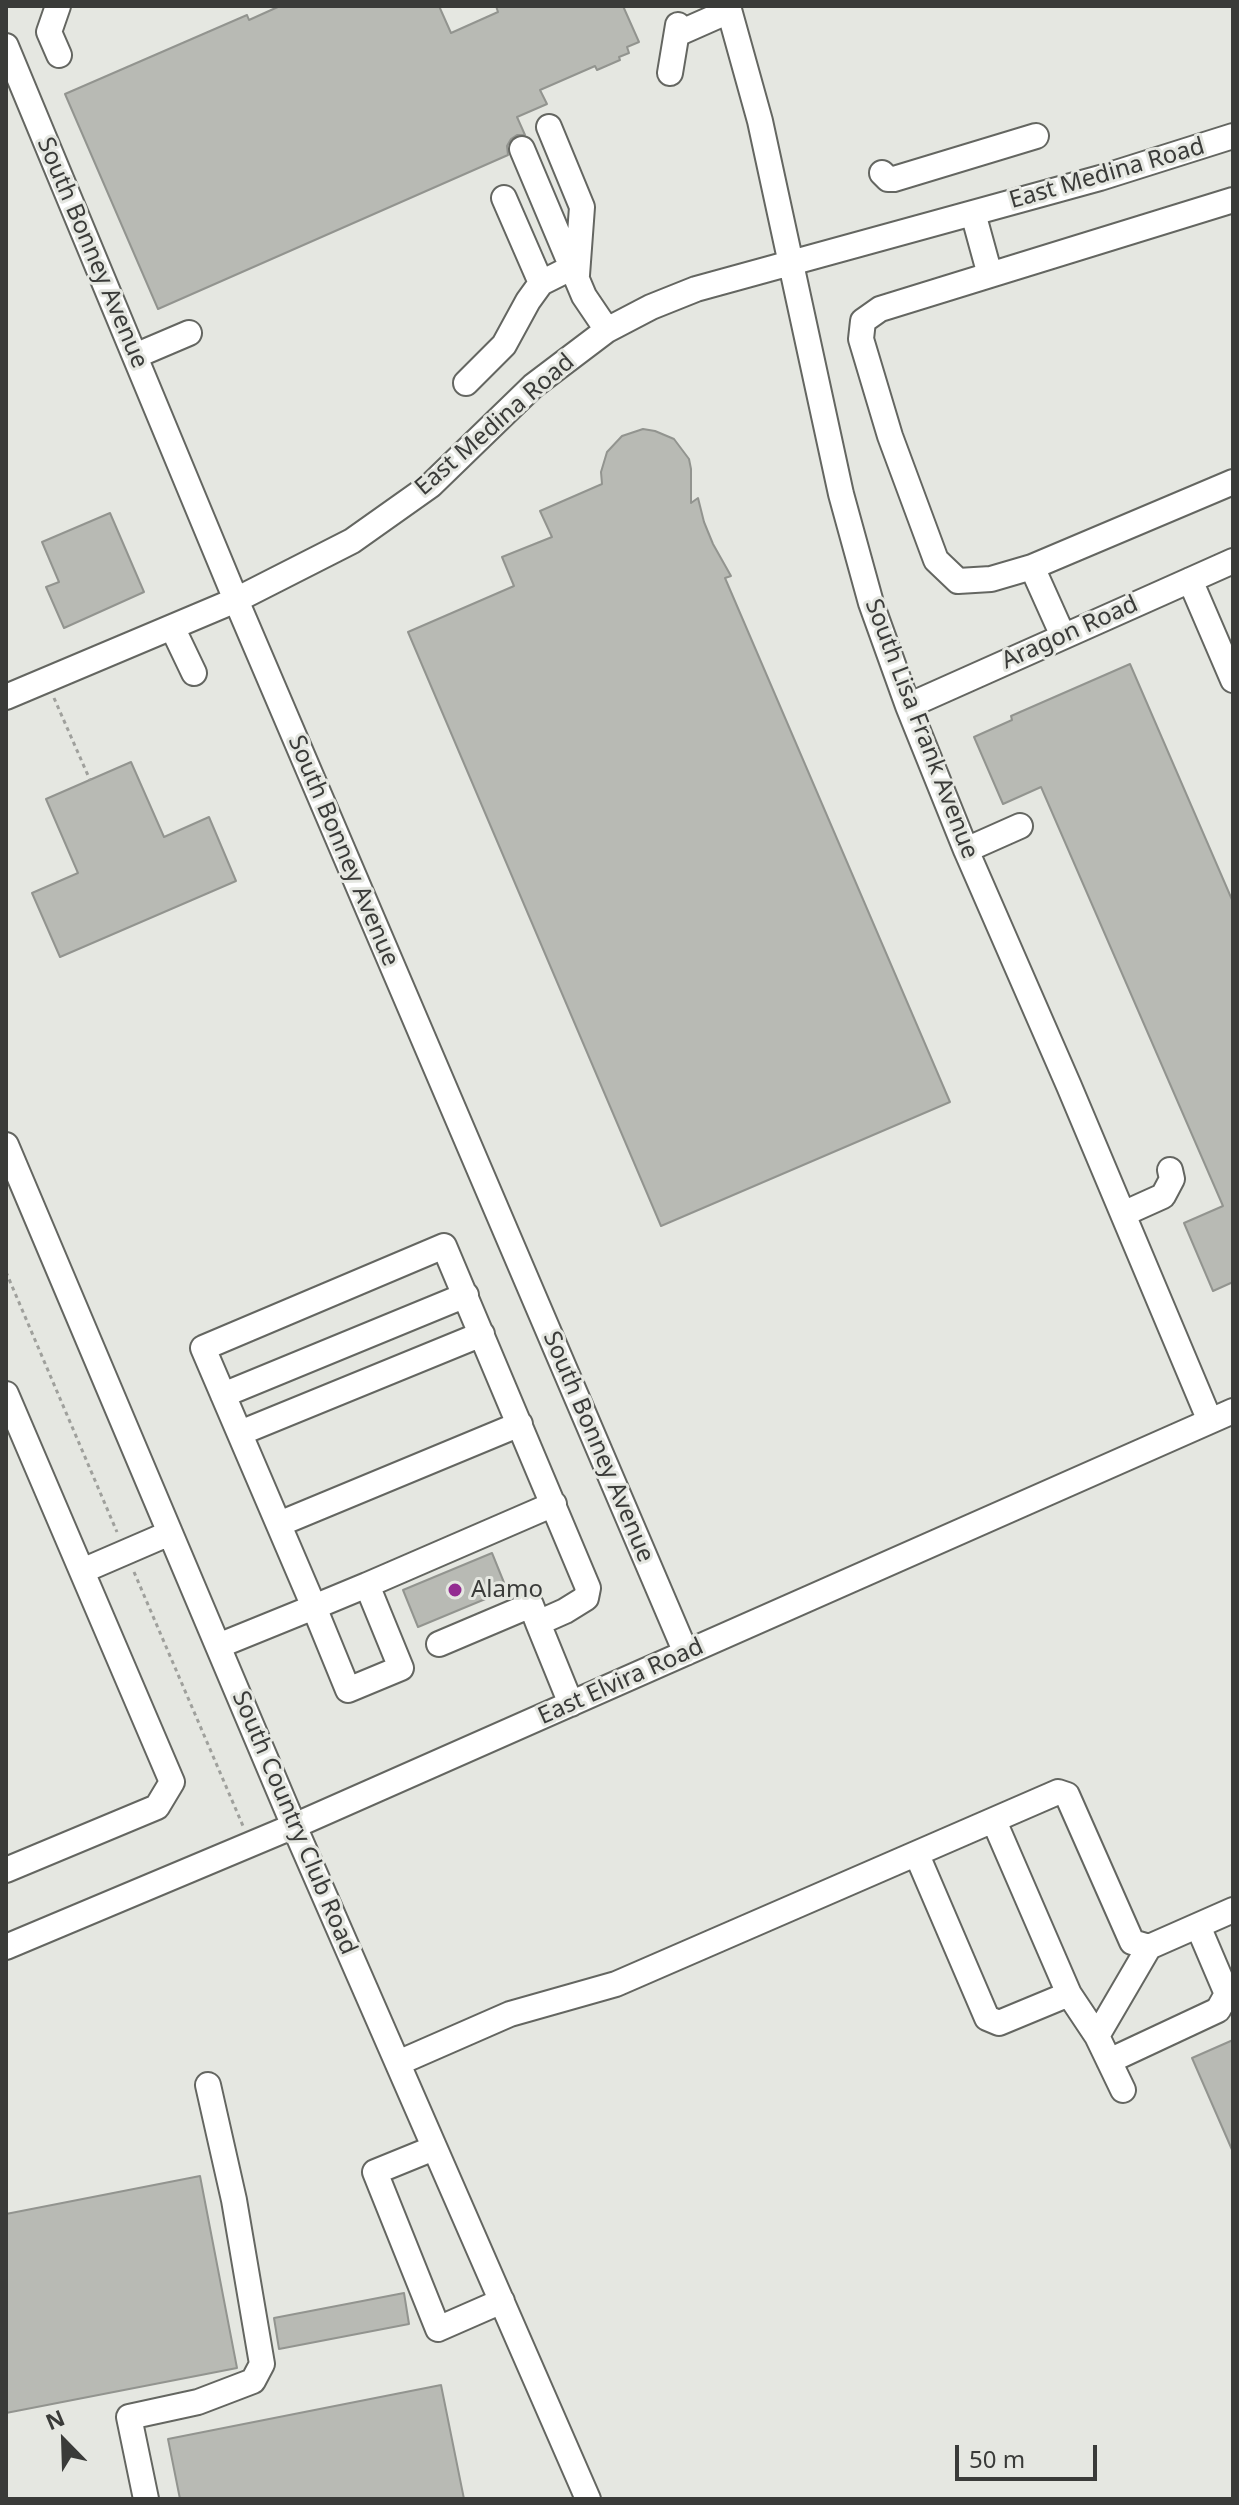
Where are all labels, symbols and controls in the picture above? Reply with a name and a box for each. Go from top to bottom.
street label: East Medina Road [1006,132,1208,216]
street label: South Bonney Avenue [30,133,154,373]
street label: East Medina Road [409,348,581,502]
street label: Aragon Road [997,590,1143,676]
street label: South Lisa Frank Avenue [858,595,984,863]
street label: South Bonney Avenue [281,731,405,971]
street label: South Bonney Avenue [536,1327,660,1567]
place label: Alamo [471,1576,543,1604]
marker: Alamo [446,1581,464,1599]
street label: East Elvira Road [534,1633,708,1731]
street label: South Country Club Road [225,1687,363,1959]
north arrow [24,2401,104,2481]
text: N [41,2402,69,2436]
scale bar [959,2429,1101,2479]
text: 50 m [969,2442,1025,2475]

